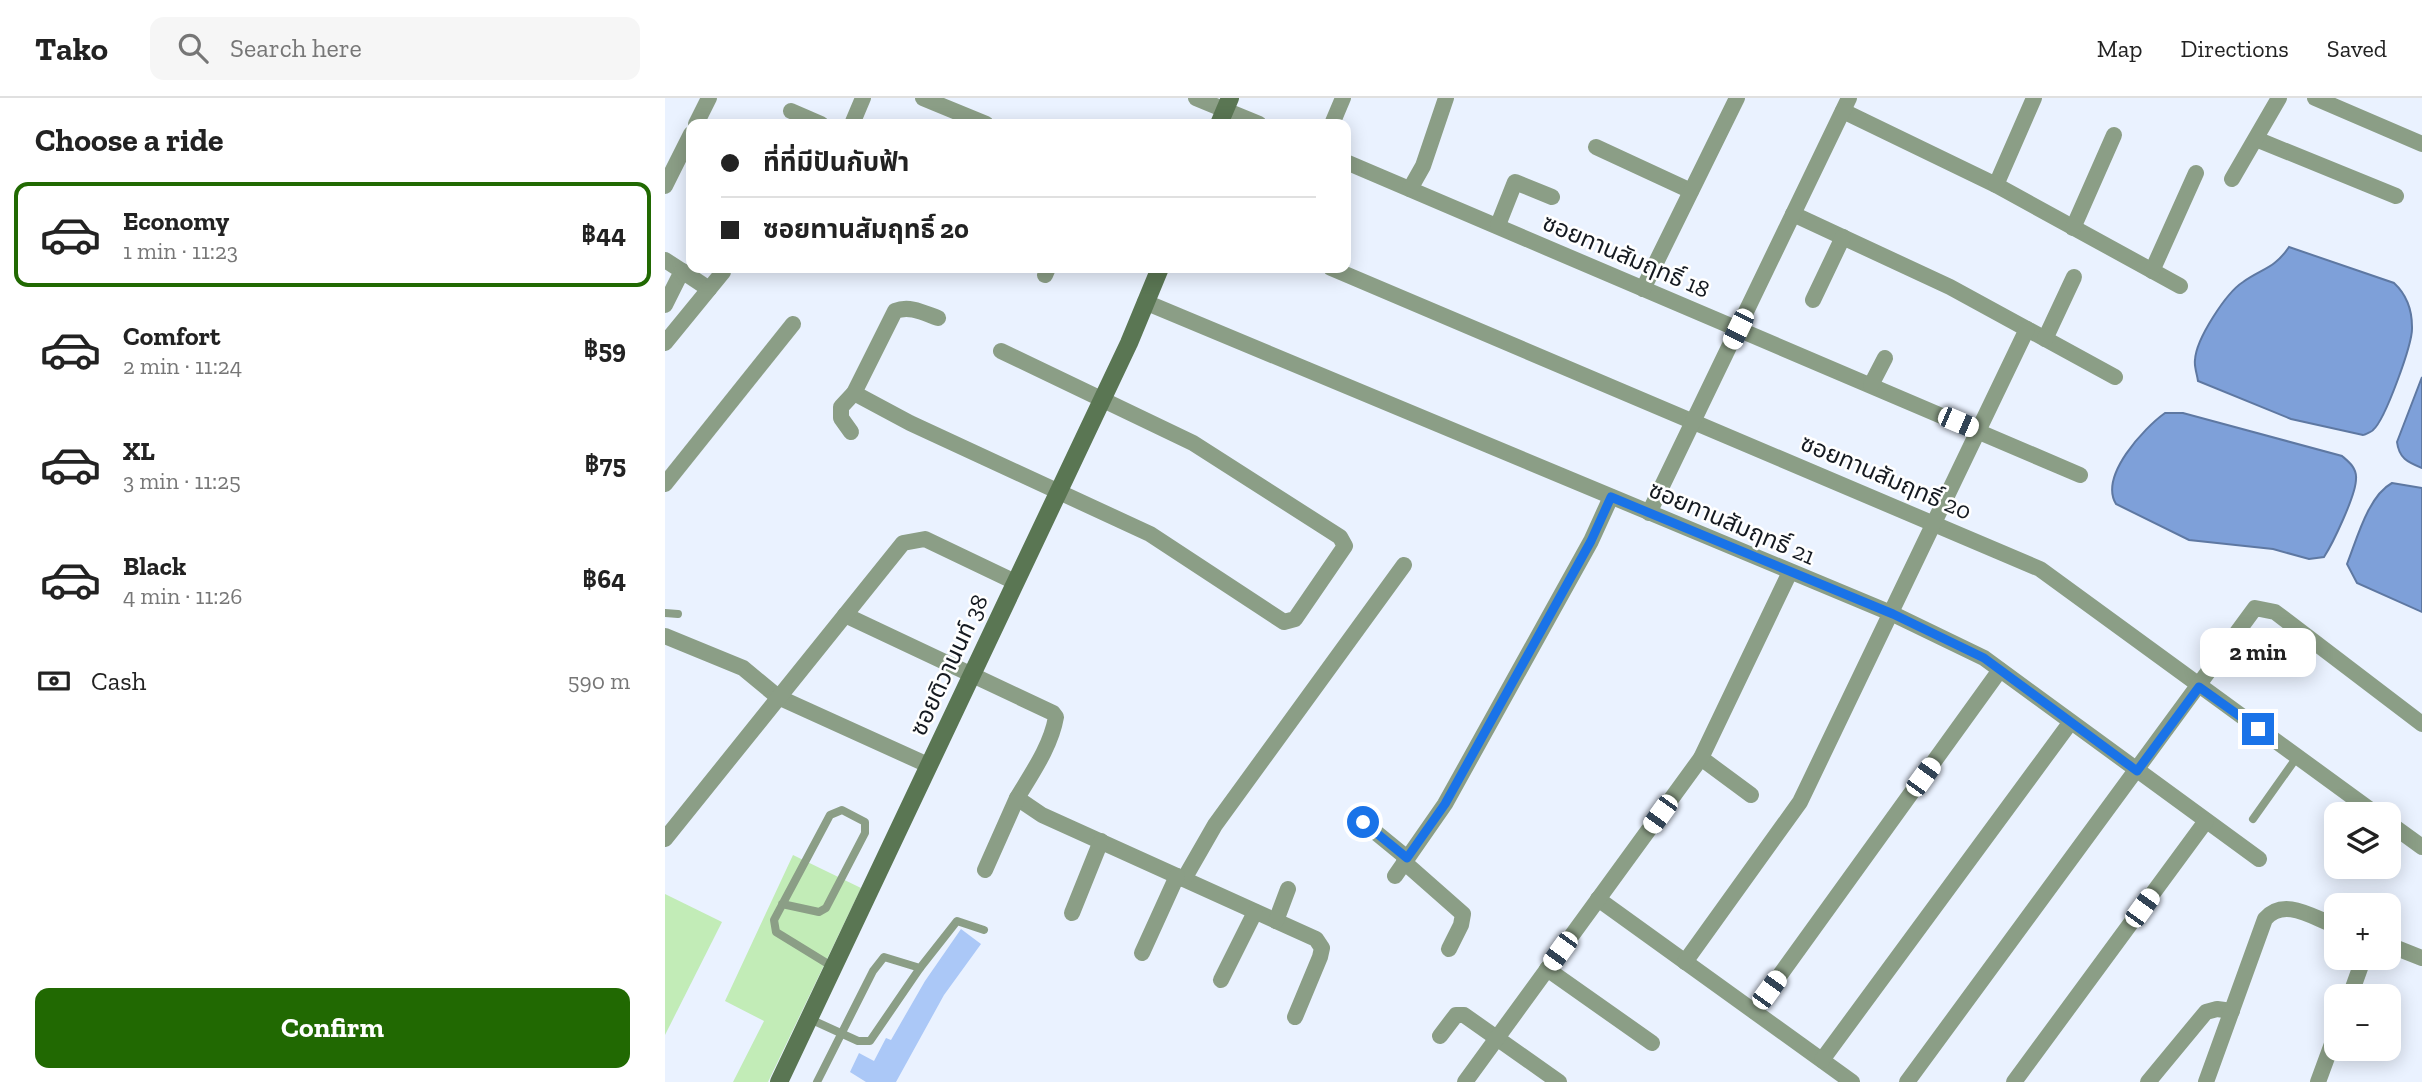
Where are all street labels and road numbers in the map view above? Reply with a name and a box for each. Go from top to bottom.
street label: ซอยทานสัมฤทธิ์ 18 [1538,207,1714,304]
street label: ซอยทานสัมฤทธิ์ 20 [1796,428,1976,526]
street label: ซอยทานสัมฤทธิ์ 21 [1645,474,1820,571]
street label: ซอยติวานนท์ 38 [903,590,994,740]

